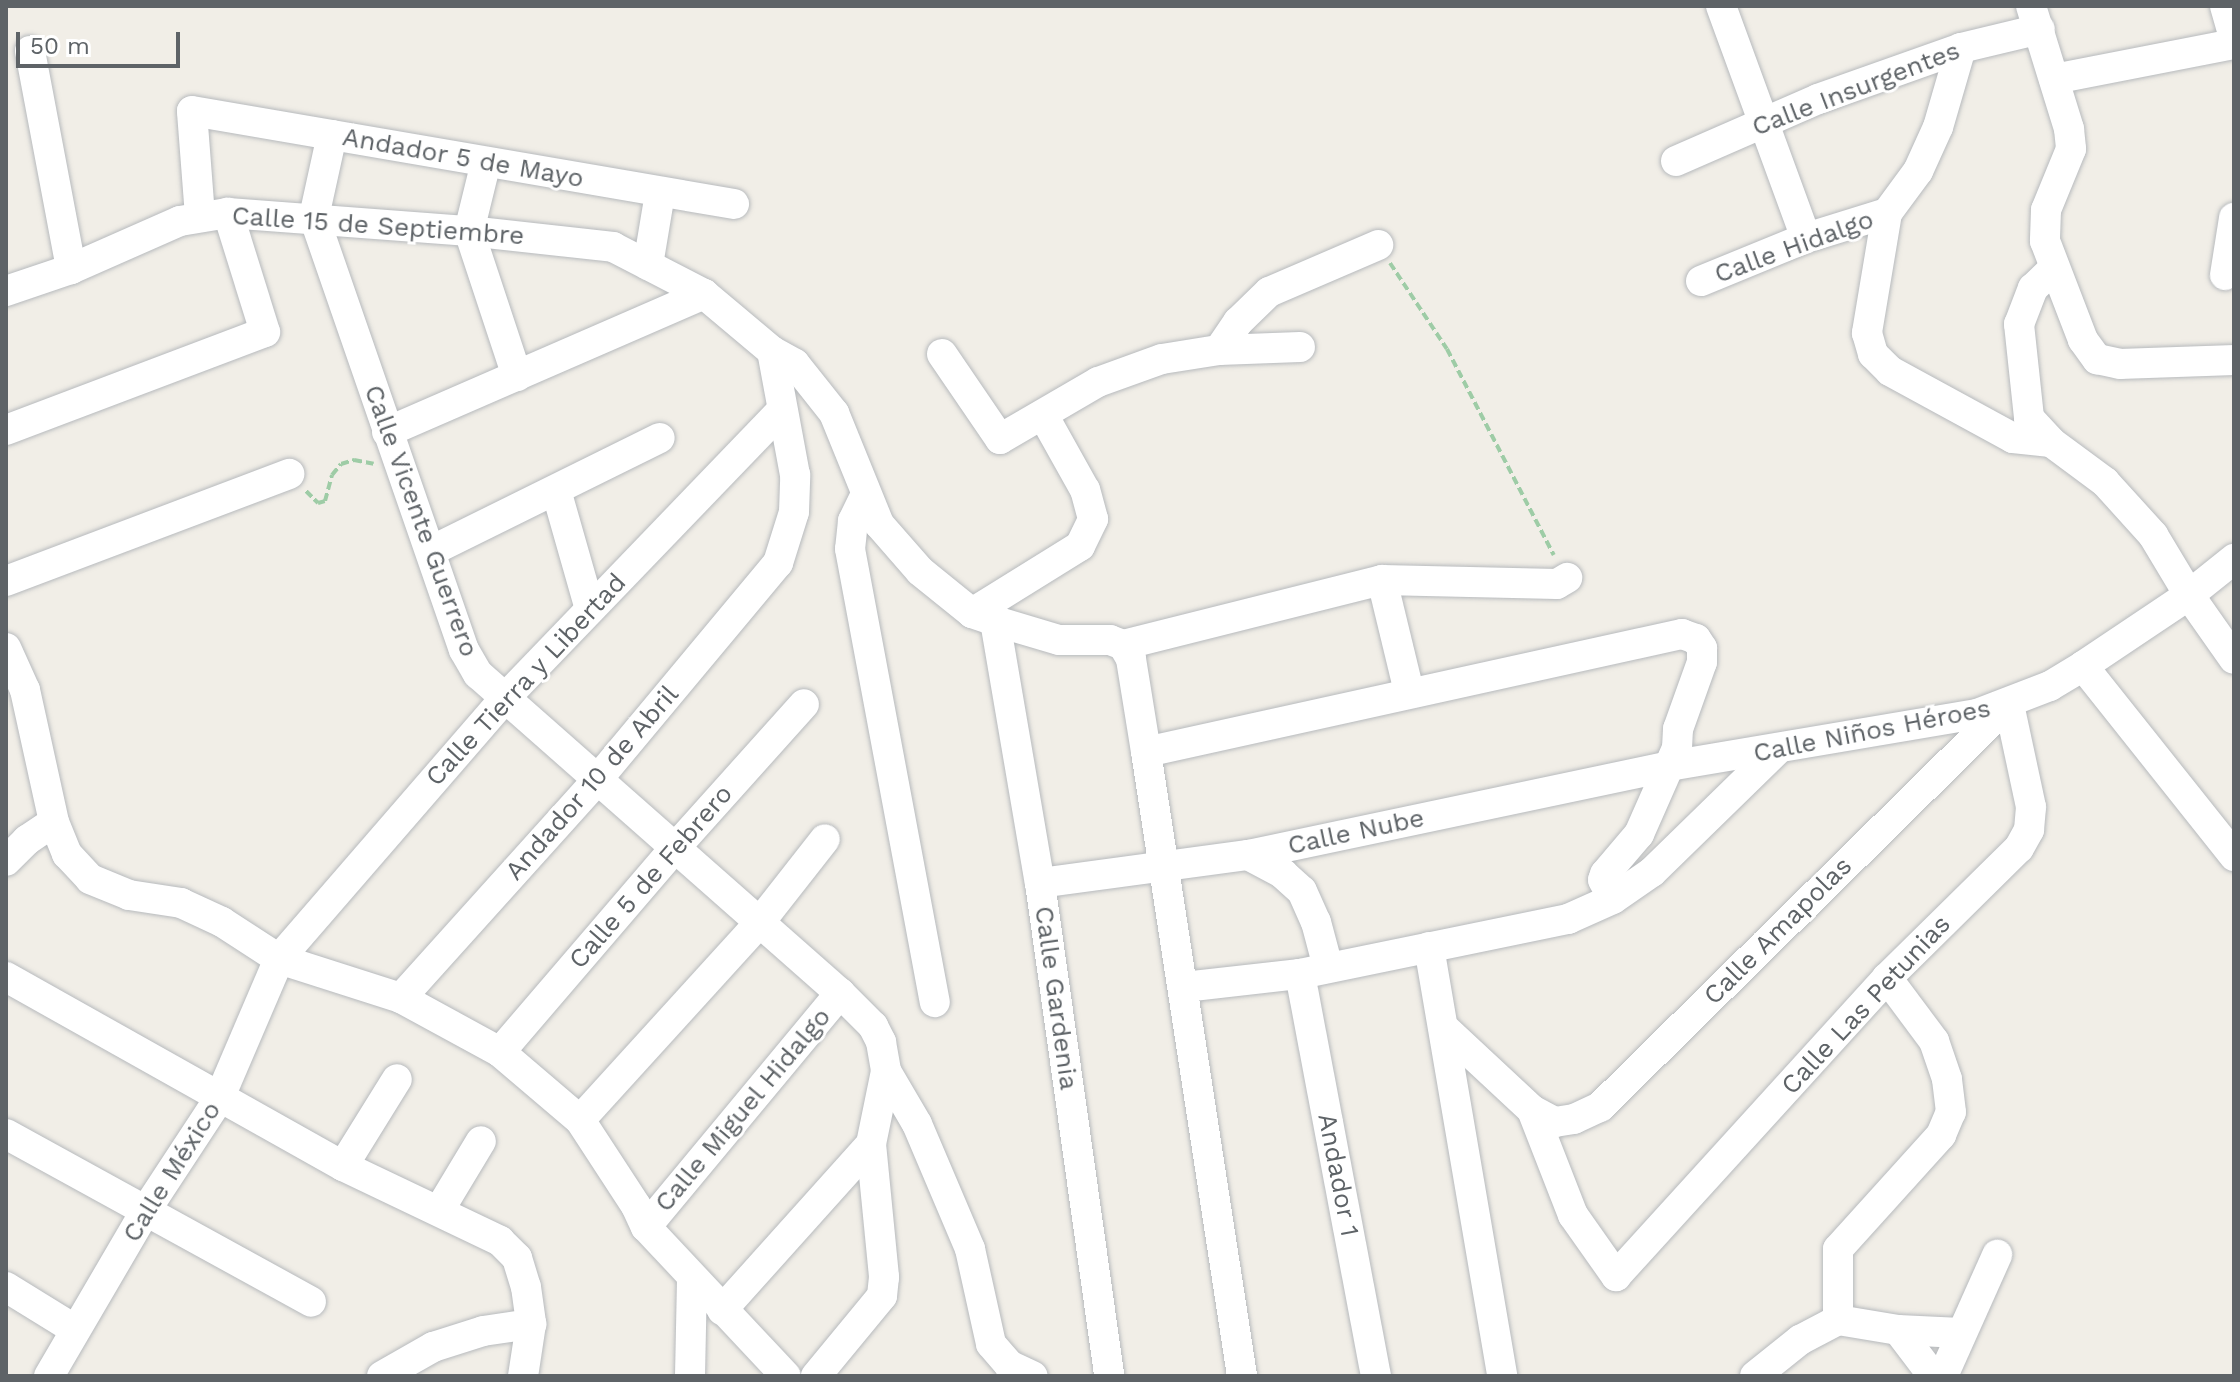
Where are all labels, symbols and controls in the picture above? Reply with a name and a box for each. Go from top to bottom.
scale bar [20,16,184,66]
text: 50 m [30,32,90,60]
street label: Calle Insurgentes [1748,35,1964,143]
street label: Andador 5 de Mayo [340,121,586,195]
street label: Calle 15 de Septiembre [231,200,525,252]
street label: Calle Hidalgo [1710,204,1878,290]
street label: Calle Vicente Guerrero [357,380,485,662]
street label: Calle Tierra y Libertad [419,566,633,794]
street label: Andador 10 de Abril [498,678,686,888]
street label: Calle Niños Héroes [1751,693,1993,769]
street label: Calle 5 de Febrero [563,779,739,975]
street label: Calle Nube [1285,802,1427,862]
street label: Calle Amapolas [1697,850,1859,1012]
street label: Calle Gardenia [1028,904,1084,1092]
street label: Calle Las Petunias [1775,909,1957,1101]
street label: Calle Miguel Hidalgo [648,1001,838,1219]
street label: Calle México [116,1096,228,1248]
street label: Andador 1 [1311,1110,1365,1240]

